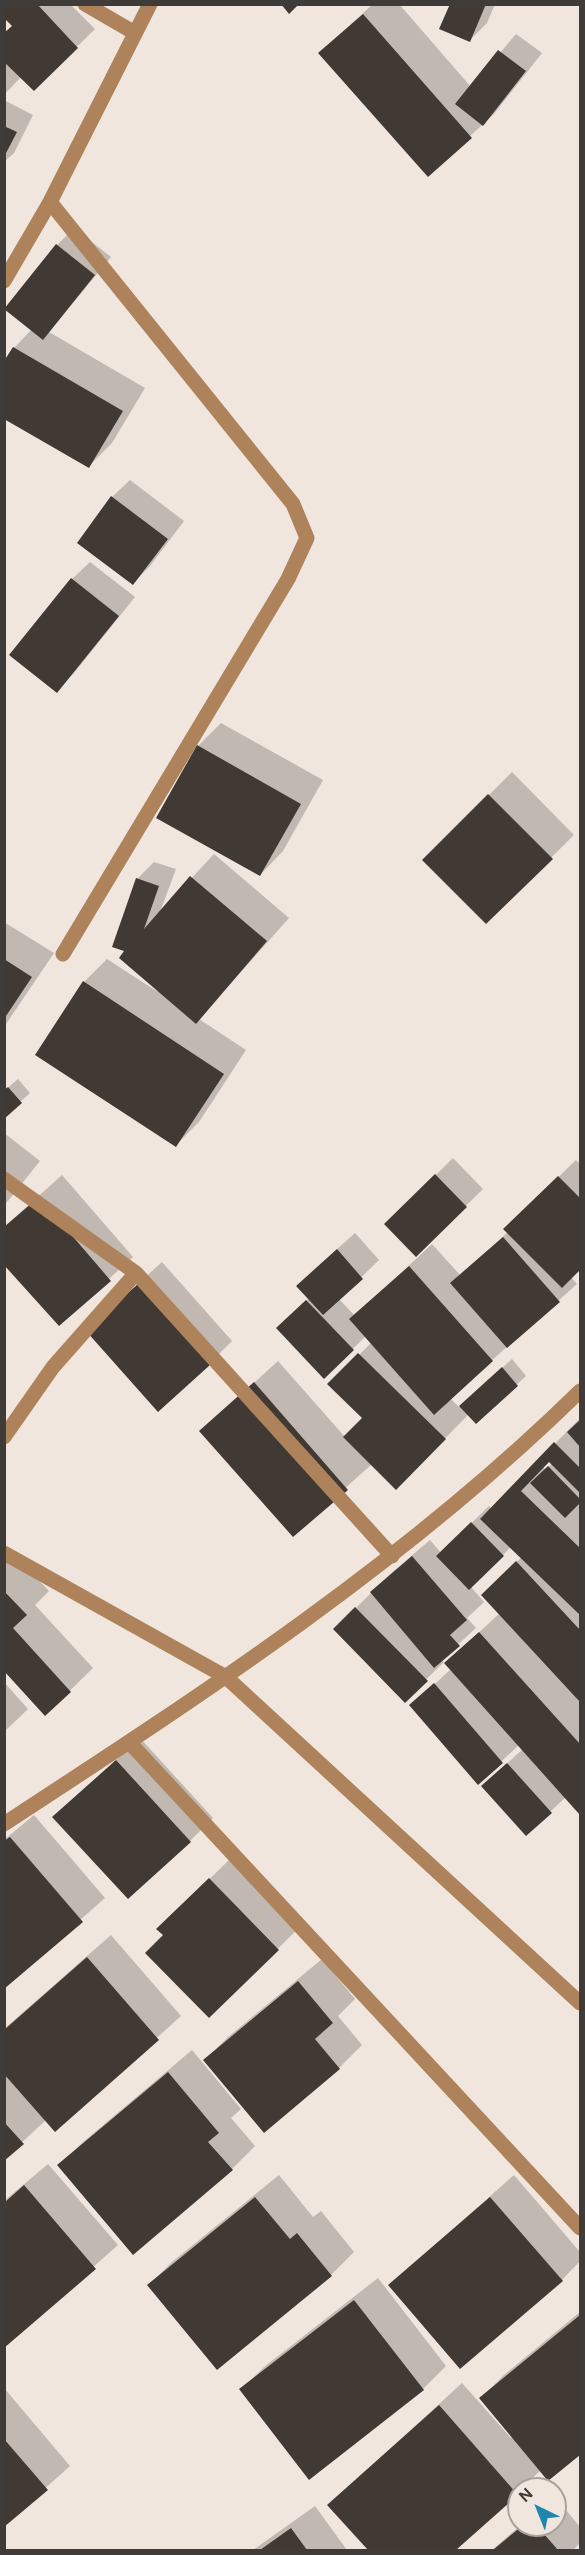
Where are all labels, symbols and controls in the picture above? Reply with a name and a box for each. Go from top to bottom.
north arrow [507,2477,567,2537]
text: N [514,2483,537,2507]

